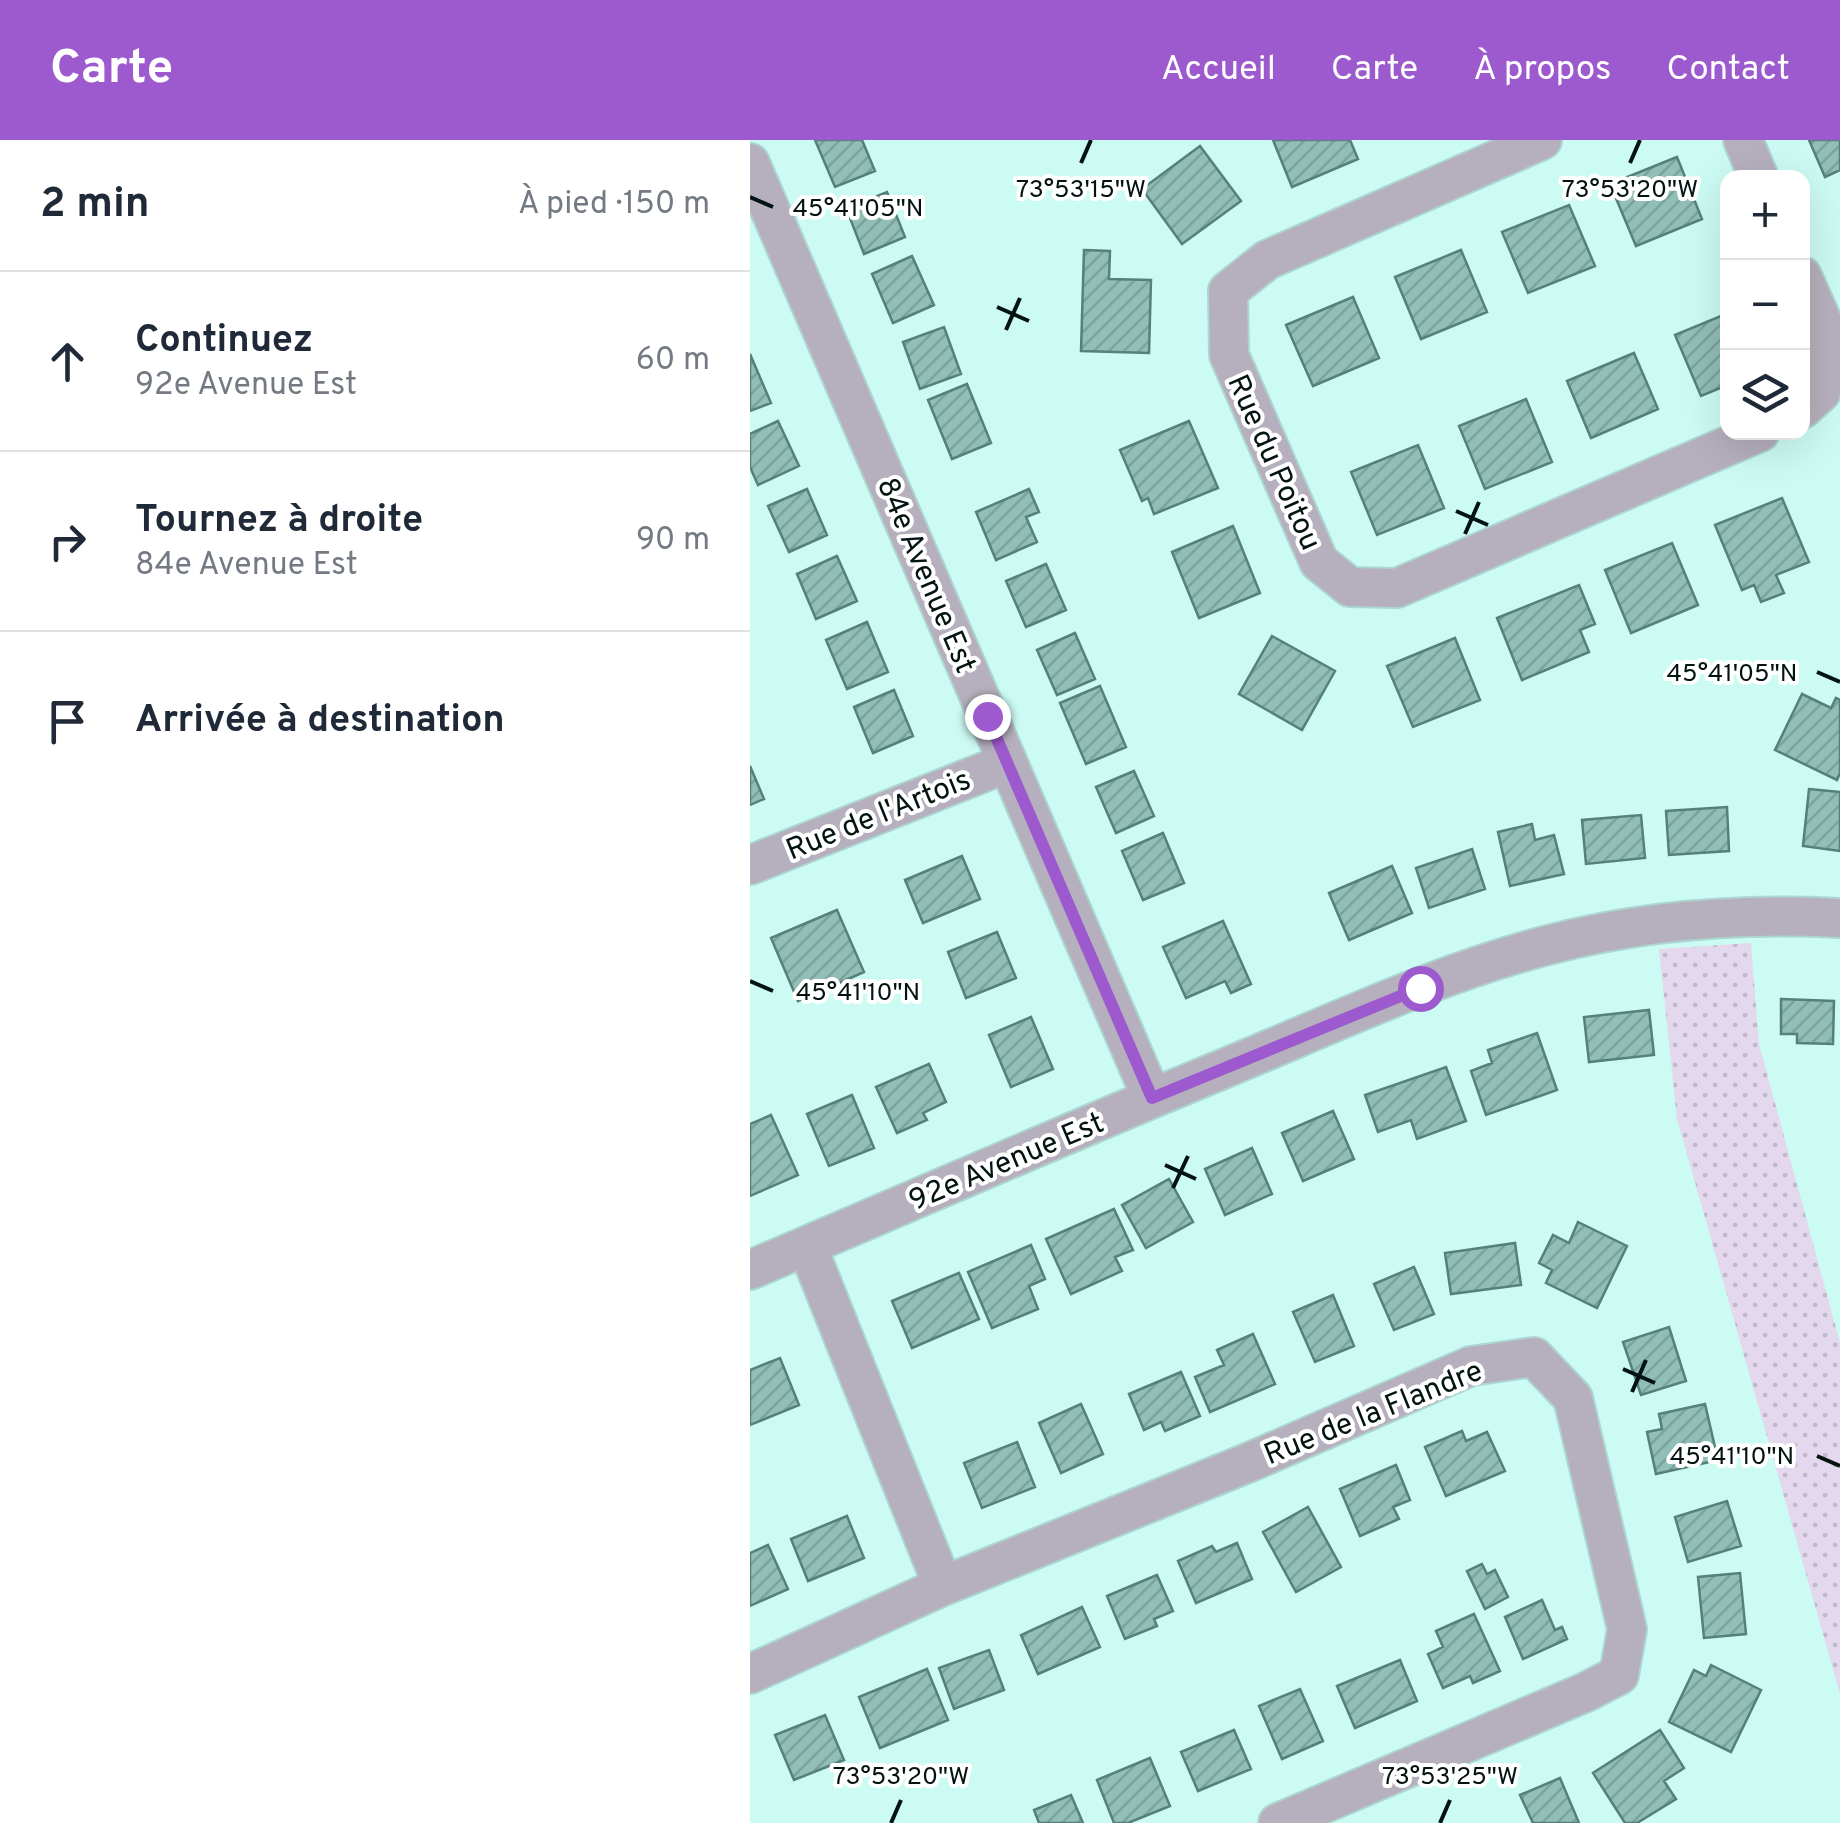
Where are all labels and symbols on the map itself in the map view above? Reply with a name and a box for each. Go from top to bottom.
text: 73°53'15"W [1016,175,1146,207]
text: 73°53'20"W [1562,175,1698,207]
text: 45°41'05"N [793,194,923,226]
street label: Rue du Poitou [1218,369,1328,557]
street label: 84e Avenue Est [867,473,983,679]
text: 45°41'05"N [1667,659,1797,691]
route end [965,694,1011,740]
street label: Rue de l'Artois [781,763,977,870]
route start [1398,966,1444,1012]
text: 45°41'10"N [796,978,920,1010]
street label: 92e Avenue Est [904,1106,1110,1221]
street label: Rue de la Flandre [1259,1354,1489,1475]
text: 45°41'10"N [1670,1442,1794,1474]
text: 73°53'20"W [833,1762,969,1794]
text: 73°53'25"W [1382,1762,1518,1794]

